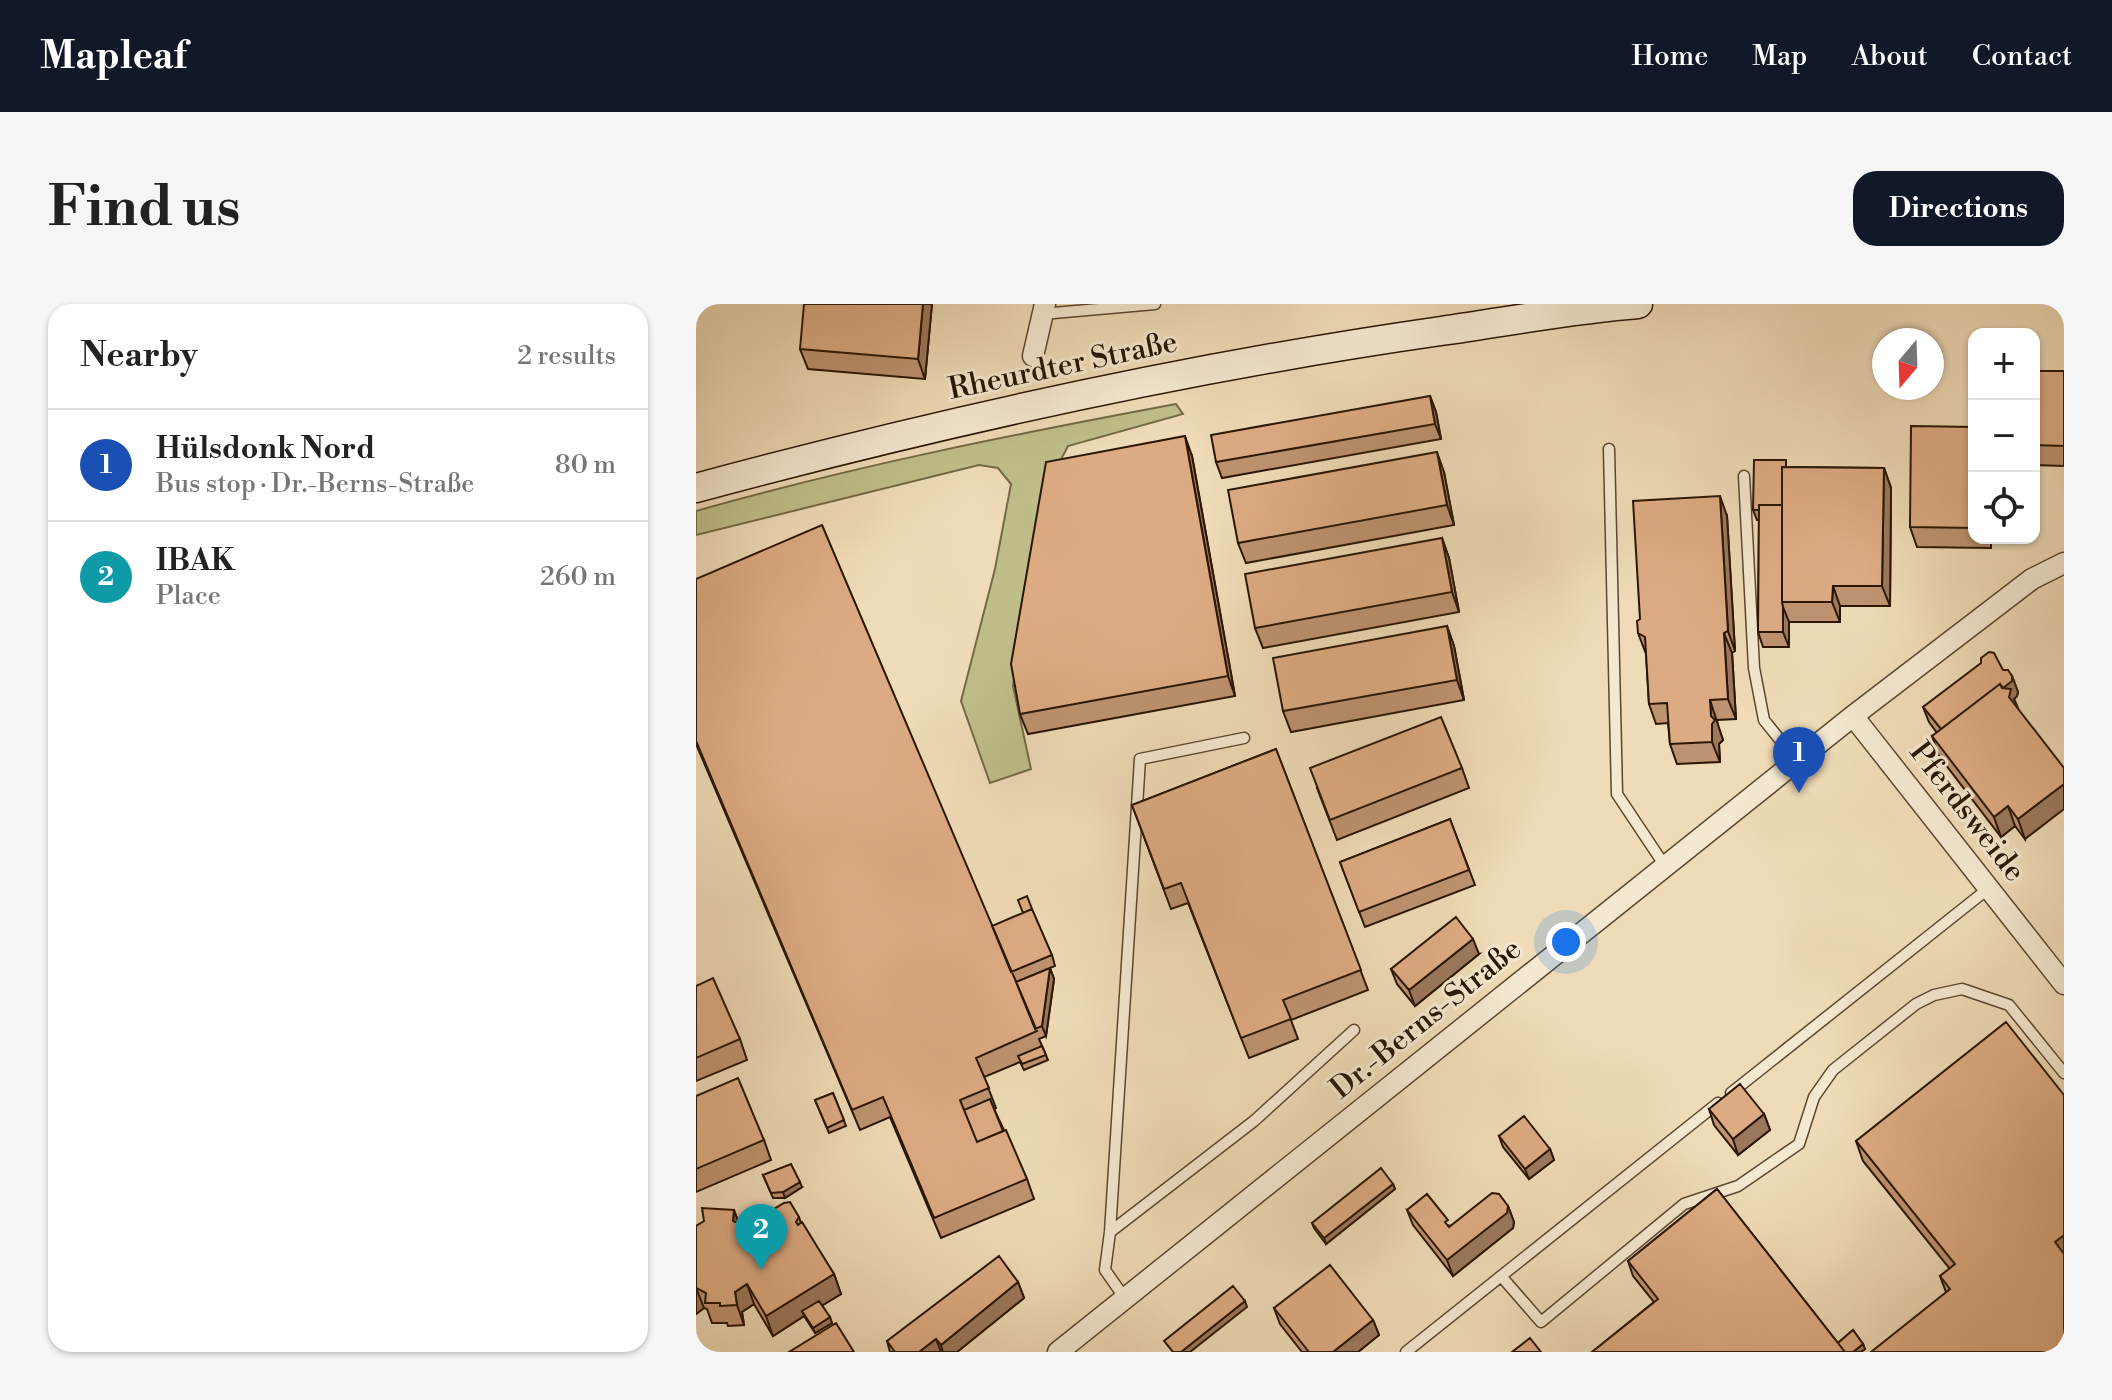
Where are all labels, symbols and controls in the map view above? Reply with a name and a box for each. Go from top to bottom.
text: Mapleaf [40,33,187,80]
text: Home [1632,39,1708,74]
text: Map [1752,39,1807,74]
text: About [1851,39,1928,74]
text: Contact [1972,39,2072,74]
button: Directions [1853,171,2064,246]
text: Find us [48,173,241,243]
street label: Rheurdter Straße [945,323,1181,409]
north arrow [1872,328,1944,400]
map controls [1968,328,2040,544]
button: + [1968,328,2040,400]
text: Nearby [80,335,198,377]
text: 2 results [517,340,616,372]
button: − [1968,400,2040,472]
text: Hülsdonk Nord [156,430,375,468]
text: 1 [100,449,112,481]
text: 80 m [555,449,616,481]
text: Bus stop · Dr.-Berns-Straße [156,468,475,500]
button: locate [1968,472,2040,544]
text: IBAK [156,542,235,580]
text: 2 [98,561,114,593]
text: 260 m [540,561,616,593]
text: Place [156,580,221,612]
pin: 1 [1773,727,1825,793]
street label: Pferdsweide [1901,734,2033,890]
your location [1546,922,1586,962]
street label: Dr.-Berns-Straße [1323,930,1529,1108]
pin: 2 [735,1204,787,1270]

